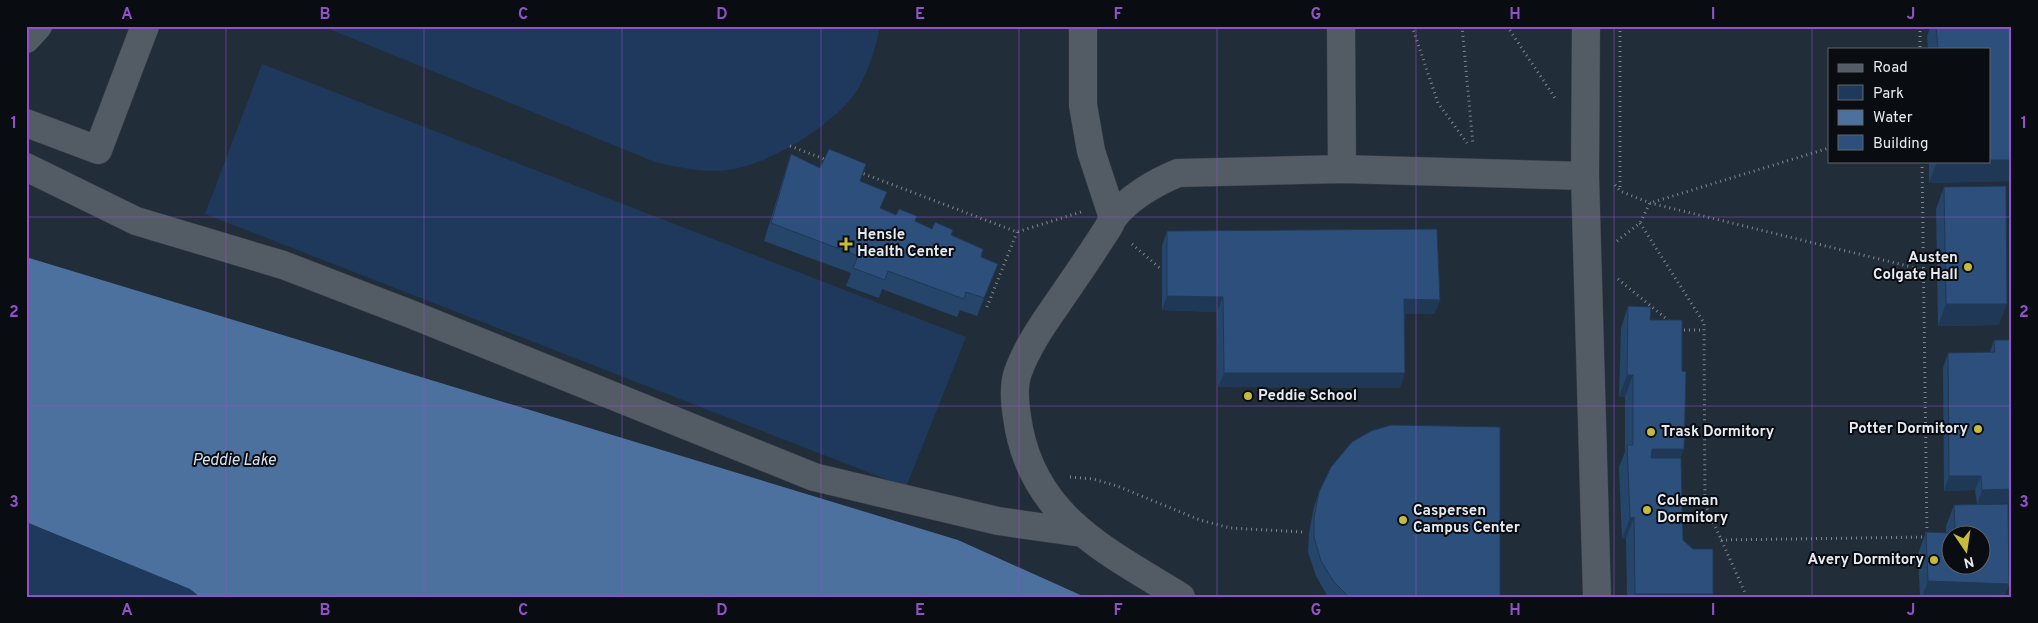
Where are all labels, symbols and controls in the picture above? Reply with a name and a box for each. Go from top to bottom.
text: A [121,5,133,25]
text: B [319,5,331,25]
text: C [518,5,528,25]
text: D [716,5,728,25]
text: E [915,5,925,25]
text: F [1113,5,1123,25]
text: G [1311,5,1321,25]
text: H [1509,5,1521,25]
text: I [1711,5,1715,25]
text: J [1907,5,1915,25]
legend [1828,48,1990,162]
text: Road [1873,59,1908,78]
text: Park [1873,85,1904,104]
text: Water [1873,109,1913,128]
text: 1 [11,114,17,134]
text: 1 [2021,114,2027,134]
text: Building [1873,135,1928,154]
place label: Hensle Health Center [857,226,955,262]
marker: Hensle Health Center [839,237,853,251]
place label: Austen Colgate Hall [1873,249,1958,285]
marker: Austen Colgate Hall [1962,261,1974,273]
text: 2 [9,303,19,323]
text: 2 [2019,303,2029,323]
place label: Peddie School [1258,387,1357,406]
marker: Peddie School [1242,390,1254,402]
place label: Potter Dormitory [1849,420,1968,439]
place label: Trask Dormitory [1661,423,1775,442]
marker: Potter Dormitory [1972,423,1984,435]
marker: Trask Dormitory [1645,426,1657,438]
water label: Peddie Lake [192,451,276,471]
place label: Coleman Dormitory [1657,492,1729,528]
text: 3 [9,493,19,513]
text: 3 [2019,493,2029,513]
place label: Caspersen Campus Center [1413,502,1521,538]
marker: Coleman Dormitory [1641,504,1653,516]
marker: Caspersen Campus Center [1397,514,1409,526]
north arrow [1940,526,1990,576]
place label: Avery Dormitory [1808,551,1924,570]
text: N [1962,552,1975,571]
marker: Avery Dormitory [1928,554,1940,566]
text: A [121,601,133,621]
text: B [319,601,331,621]
text: C [518,601,528,621]
text: D [716,601,728,621]
text: E [915,601,925,621]
text: F [1113,601,1123,621]
text: G [1311,601,1321,621]
text: H [1509,601,1521,621]
text: I [1711,601,1715,621]
text: J [1907,601,1915,621]

